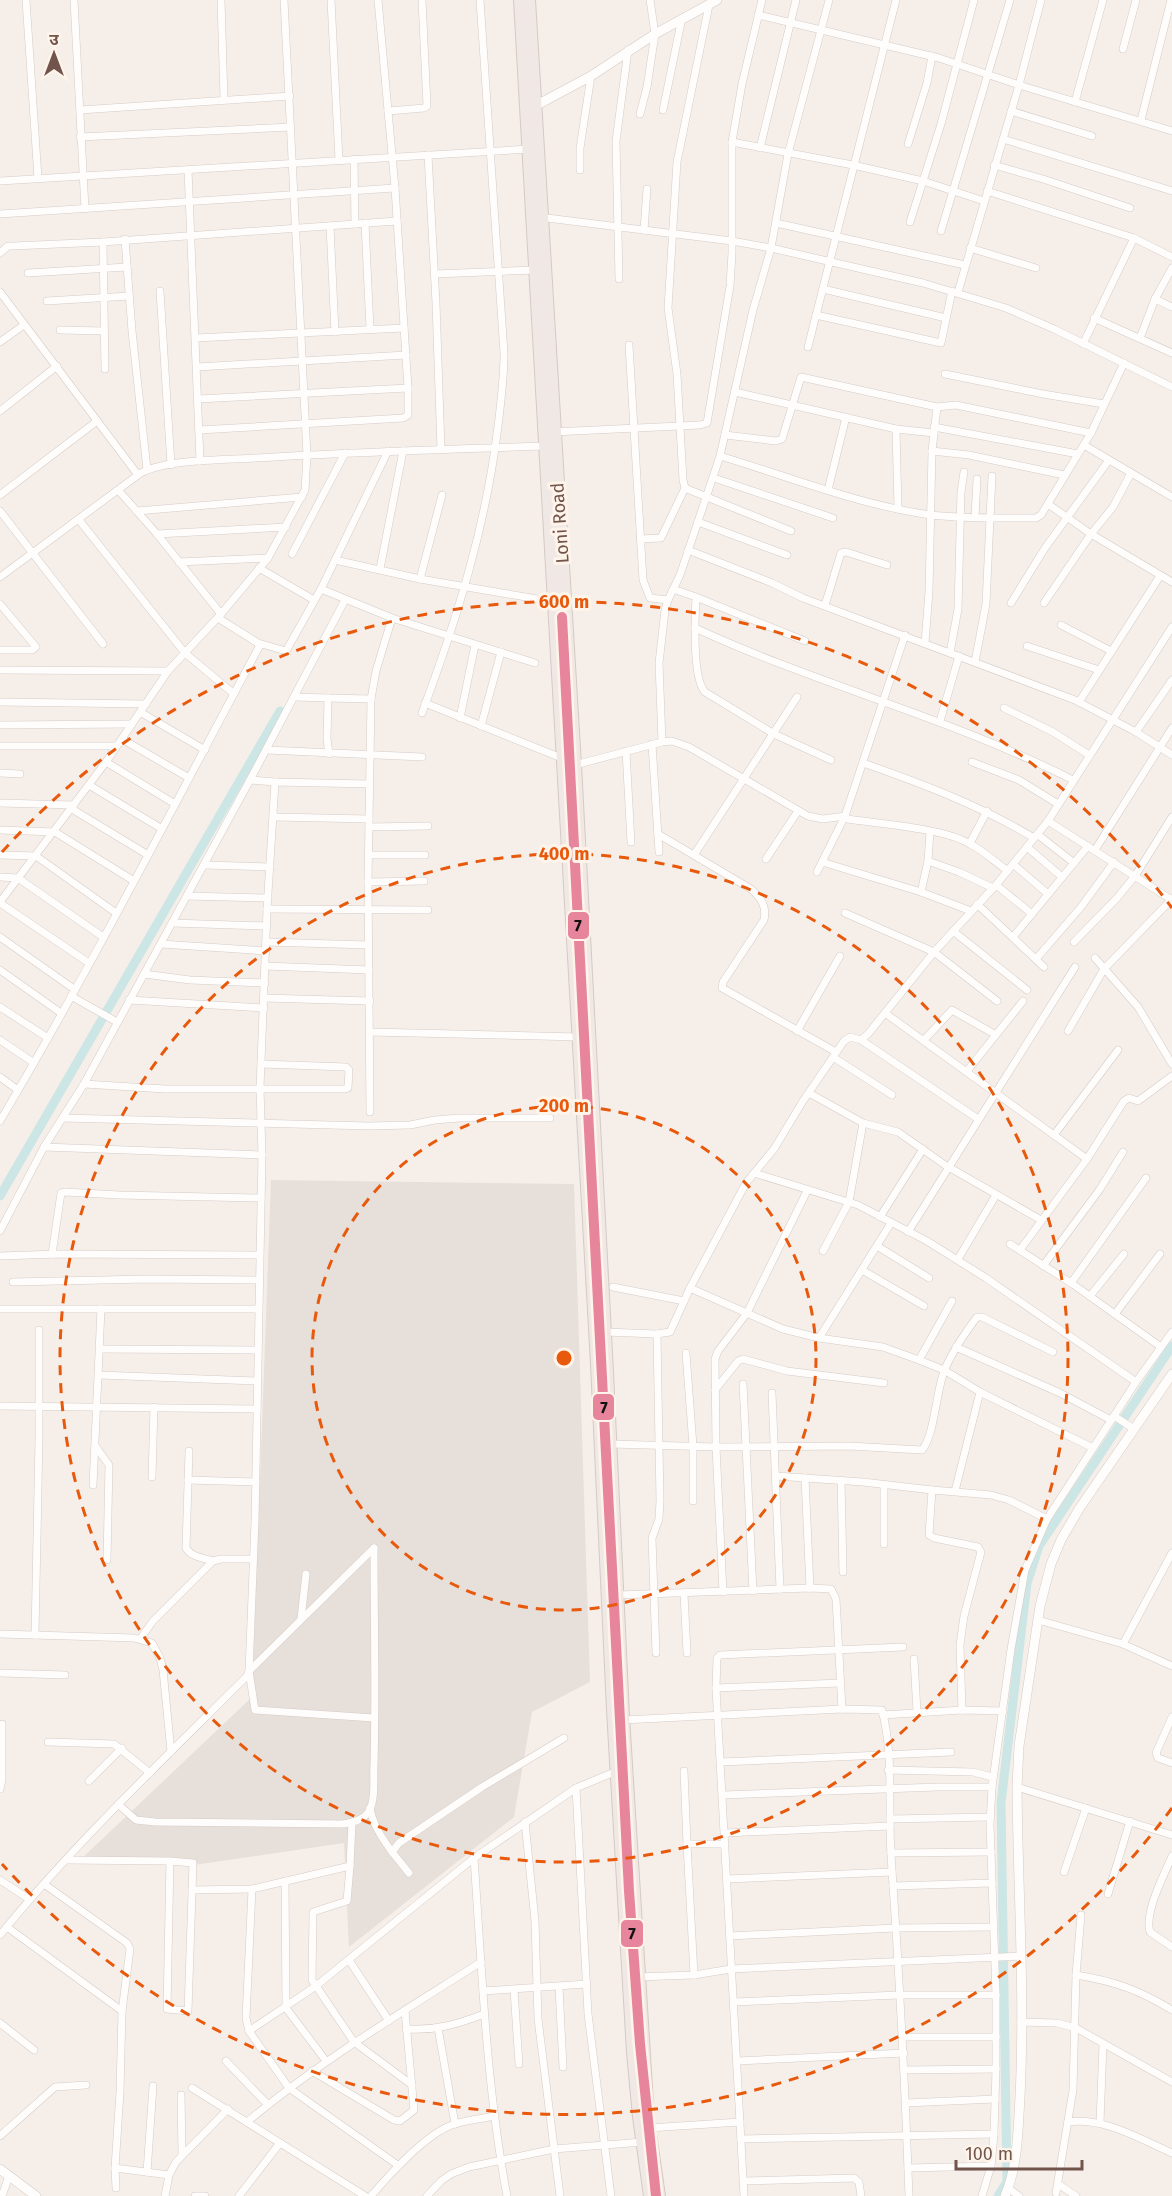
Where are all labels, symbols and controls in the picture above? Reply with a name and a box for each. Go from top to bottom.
north arrow [24,24,84,84]
text: उ [49,30,59,49]
street label: Loni Road [546,482,574,564]
text: 600 m [539,591,589,613]
text: 400 m [539,843,589,865]
line badge: 7 [567,911,590,940]
text: 7 [574,916,582,935]
text: 200 m [539,1095,589,1117]
centre of rings [554,1348,574,1368]
line badge: 7 [592,1393,615,1421]
text: 7 [600,1398,608,1417]
line badge: 7 [620,1919,644,1948]
text: 7 [628,1924,636,1943]
scale bar [956,2133,1082,2171]
text: 100 m [965,2143,1013,2165]

